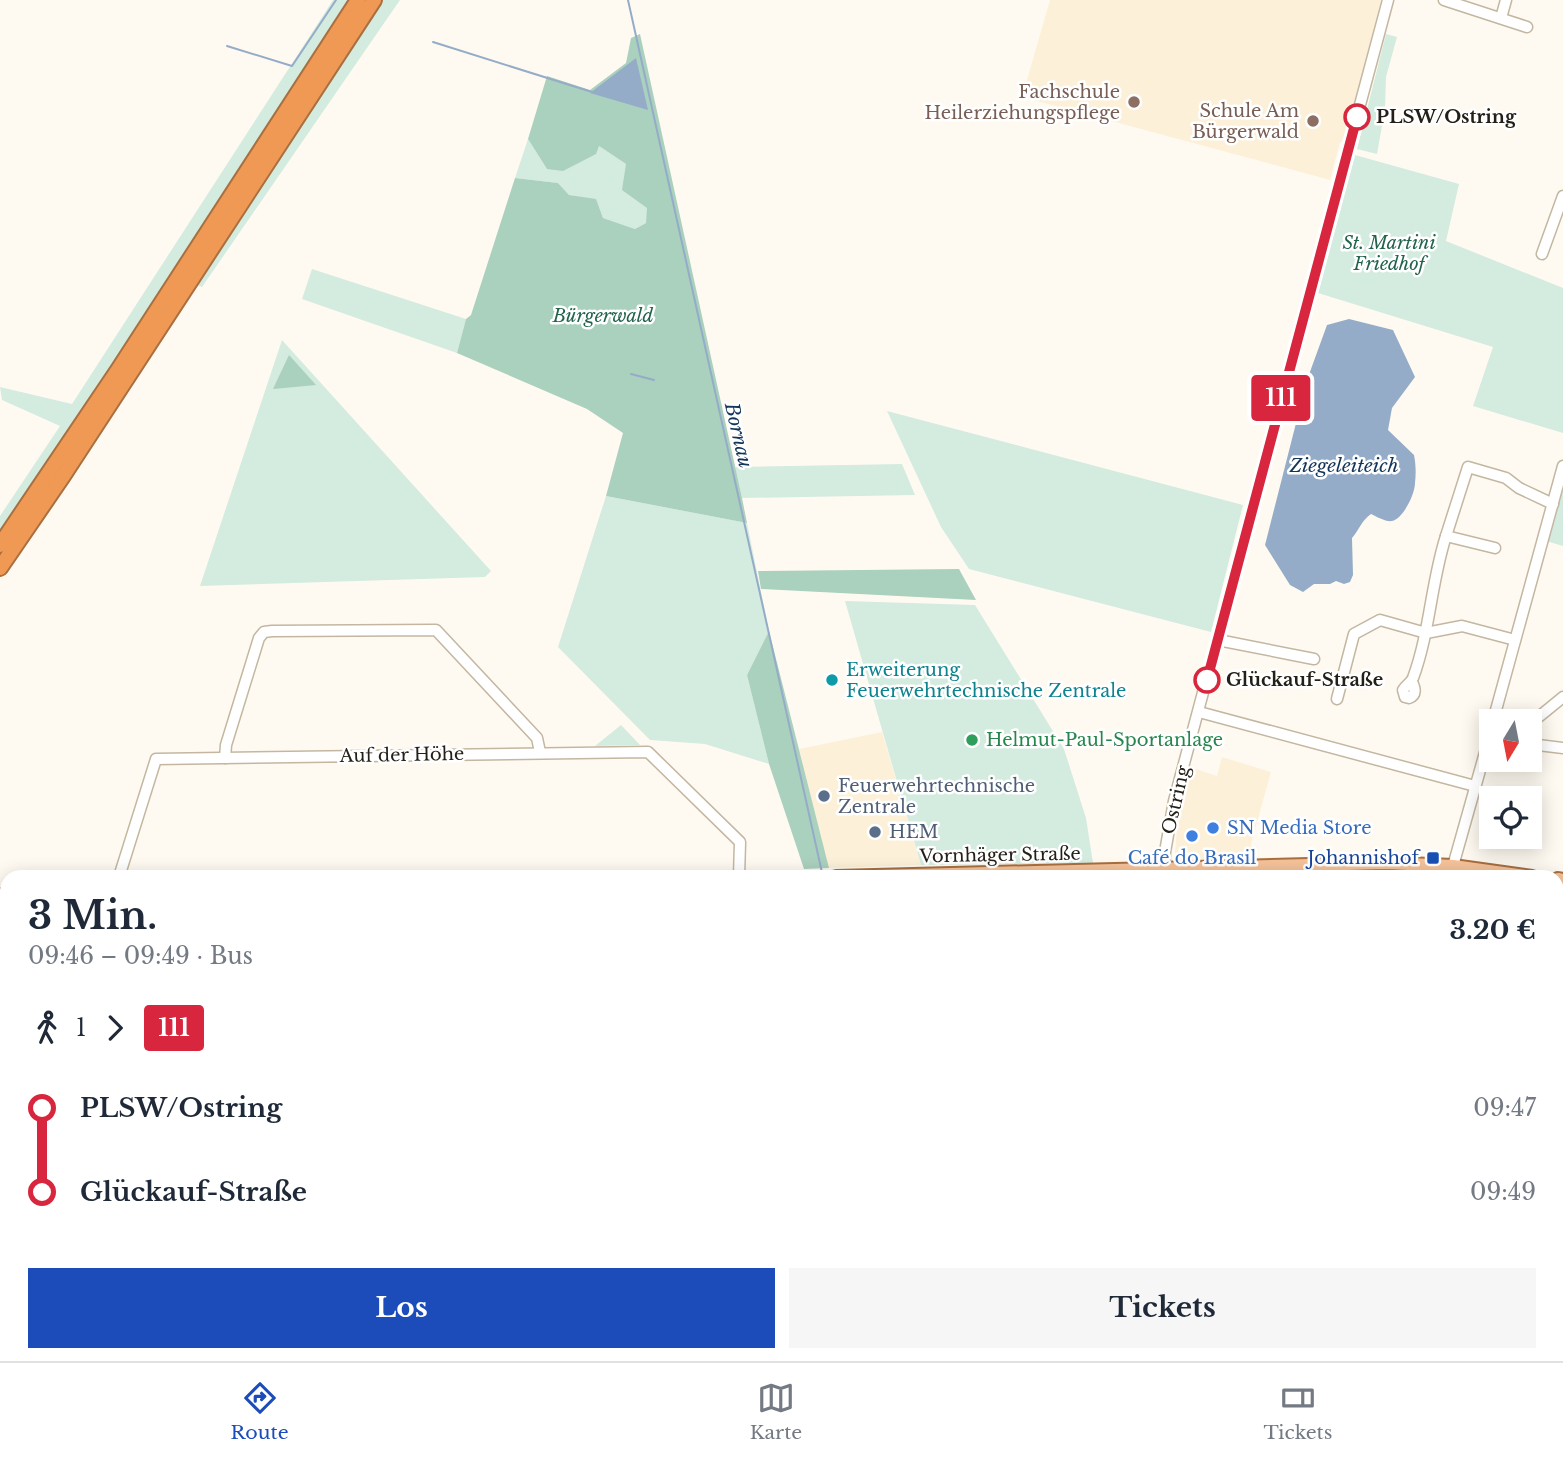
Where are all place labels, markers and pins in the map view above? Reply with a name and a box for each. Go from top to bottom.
place label: Fachschule Heilerziehungspflege [925,81,1120,124]
marker: Fachschule Heilerziehungspflege [1126,94,1142,110]
place label: Schule Am Bürgerwald [1192,100,1299,143]
marker: PLSW/Ostring [1344,104,1370,130]
place label: PLSW/Ostring [1376,106,1517,128]
marker: Schule Am Bürgerwald [1305,113,1321,129]
place label: Erweiterung Feuerwehrtechnische Zentrale [846,659,1126,702]
marker: Glückauf-Straße [1194,667,1220,693]
place label: Glückauf-Straße [1226,669,1383,691]
marker: Erweiterung Feuerwehrtechnische Zentrale [824,672,840,688]
place label: Helmut-Paul-Sportanlage [986,729,1223,751]
marker: Helmut-Paul-Sportanlage [964,732,980,748]
place label: Feuerwehrtechnische Zentrale [838,775,1035,818]
marker: Feuerwehrtechnische Zentrale [816,788,832,804]
place label: SN Media Store [1227,817,1372,839]
marker: SN Media Store [1205,820,1221,836]
place label: HEM [889,821,938,843]
marker: HEM [867,824,883,840]
marker: Café do Brasil [1184,828,1200,844]
place label: Café do Brasil [1128,847,1257,869]
place label: Johannishof [1306,847,1422,869]
marker: Johannishof [1425,850,1441,866]

